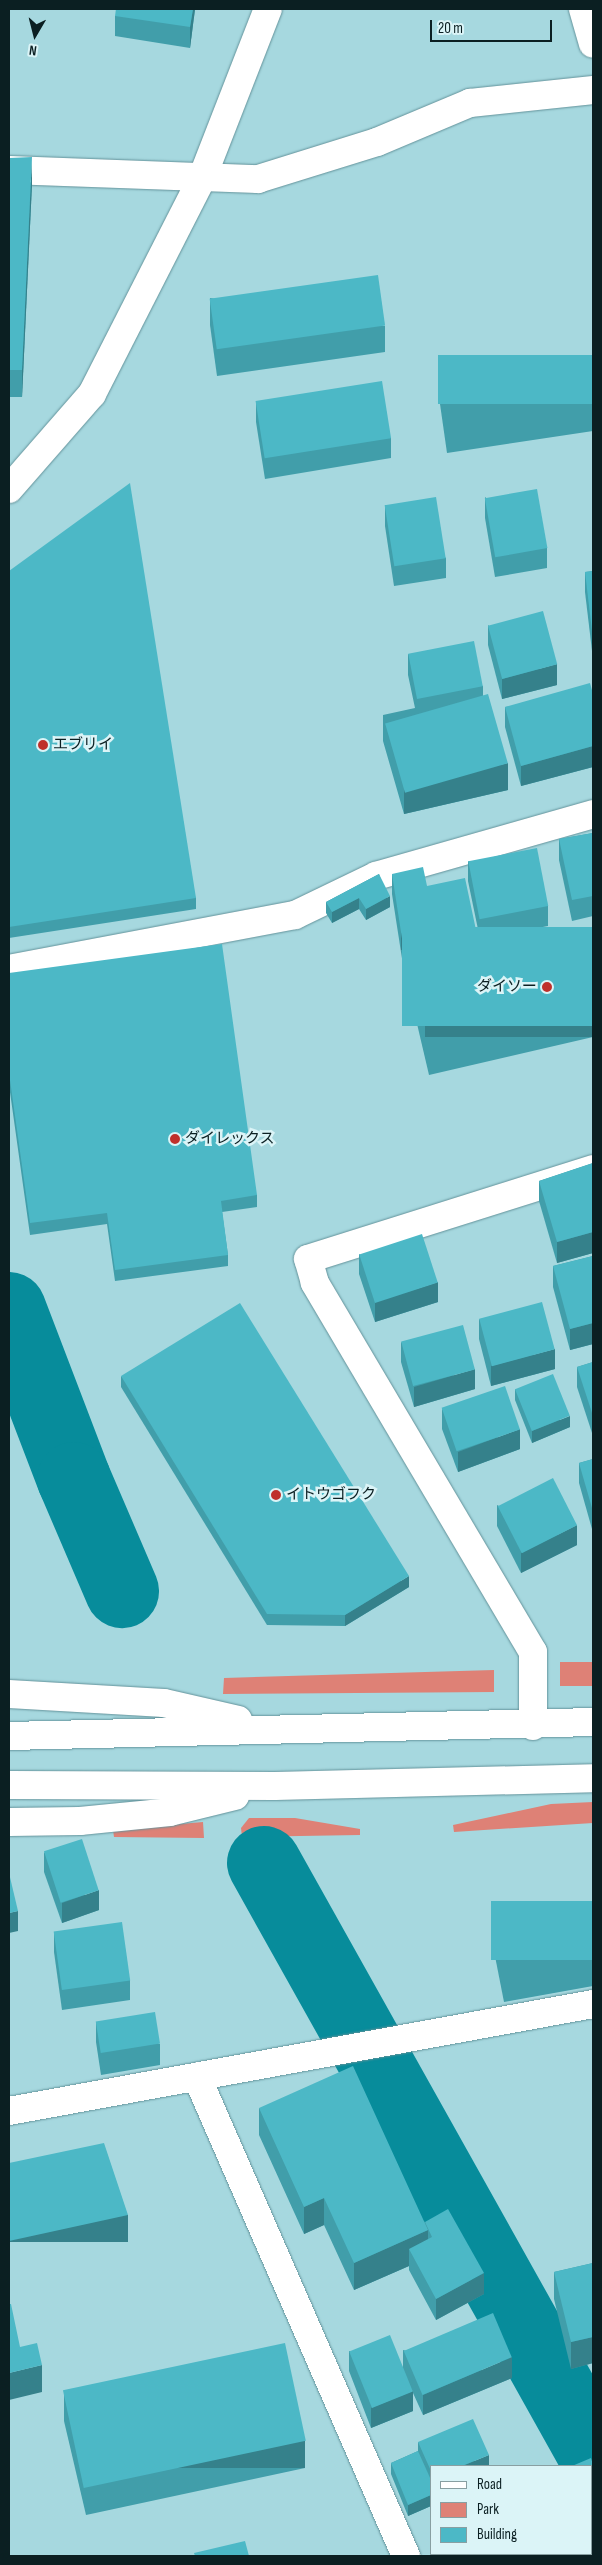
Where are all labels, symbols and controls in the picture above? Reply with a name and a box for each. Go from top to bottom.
north arrow [10,10,60,60]
scale bar [432,10,554,42]
text: 20 m [438,19,463,38]
text: N [28,41,38,59]
place label: エブリイ [53,736,113,754]
marker: エブリイ [37,739,49,751]
place label: ダイソー [477,978,537,996]
marker: ダイソー [541,981,553,993]
place label: ダイレックス [185,1130,275,1148]
marker: ダイレックス [169,1133,181,1145]
place label: イトウゴフク [286,1486,376,1504]
marker: イトウゴフク [270,1489,282,1501]
legend [430,2465,592,2555]
text: Road [477,2475,502,2494]
text: Park [477,2500,499,2519]
text: Building [477,2525,517,2544]

